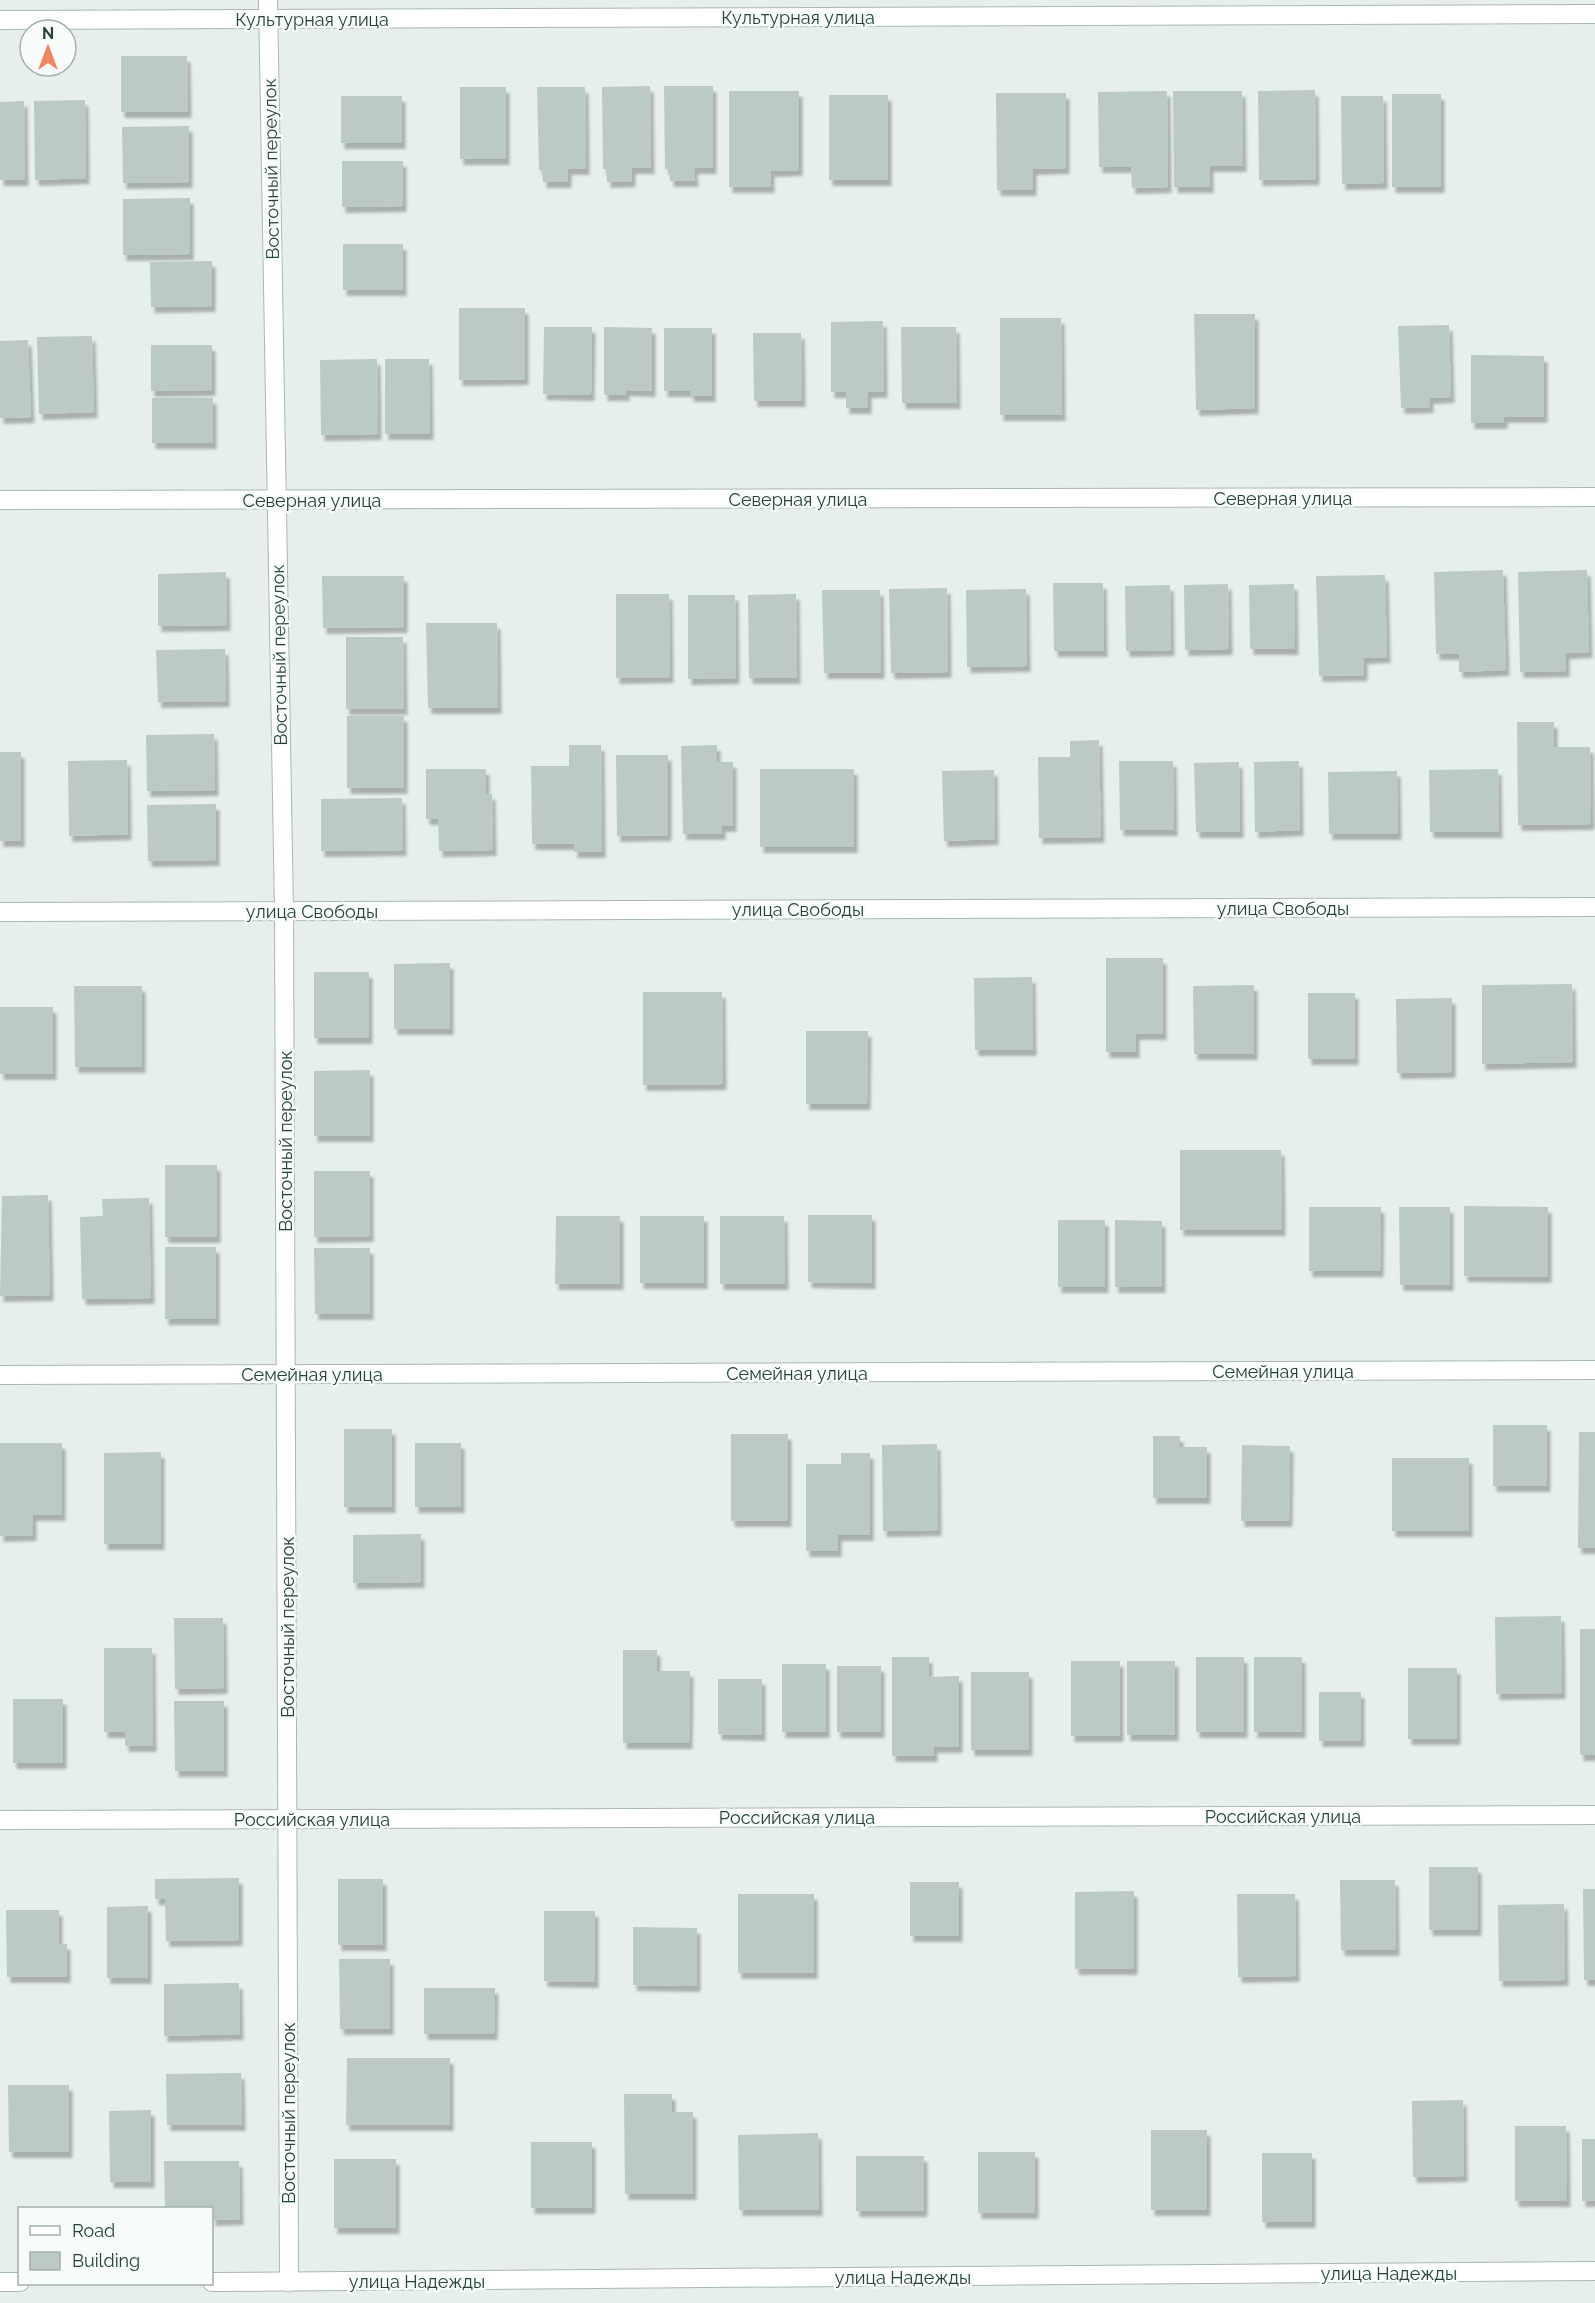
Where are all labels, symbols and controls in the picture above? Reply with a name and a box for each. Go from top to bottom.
street label: Культурная улица [721,7,875,28]
street label: Культурная улица [235,9,389,30]
north arrow [18,18,78,78]
text: N [42,24,54,43]
street label: Восточный переулок [259,78,283,260]
street label: Северная улица [1214,488,1352,509]
street label: Северная улица [729,489,867,510]
street label: Северная улица [243,490,381,511]
street label: Восточный переулок [267,564,291,746]
street label: улица Свободы [1217,898,1349,919]
street label: улица Свободы [732,899,864,920]
street label: улица Свободы [246,901,378,922]
street label: Восточный переулок [275,1050,296,1232]
street label: Семейная улица [1212,1361,1354,1382]
street label: Семейная улица [726,1363,868,1384]
street label: Семейная улица [241,1364,383,1385]
street label: Восточный переулок [277,1536,298,1718]
street label: Российская улица [1205,1806,1361,1827]
street label: Российская улица [719,1807,875,1828]
street label: Российская улица [234,1809,390,1830]
street label: Восточный переулок [278,2022,299,2204]
legend [18,2207,213,2285]
text: Road [72,2220,115,2241]
text: Building [72,2250,140,2271]
street label: улица Надежды [1321,2263,1457,2284]
street label: улица Надежды [835,2267,971,2288]
street label: улица Надежды [349,2271,485,2292]

